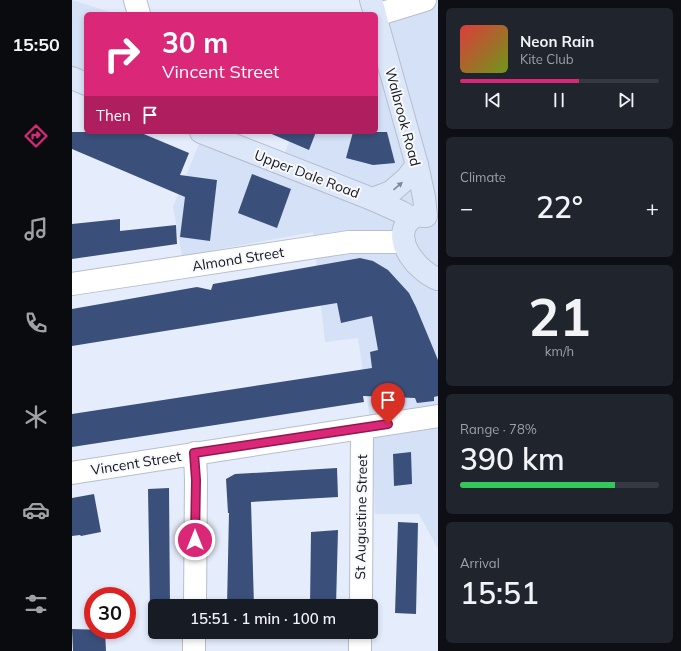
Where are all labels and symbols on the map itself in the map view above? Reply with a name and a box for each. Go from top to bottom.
street label: Walbrook Road [381,66,425,168]
street label: Upper Dale Road [252,146,362,202]
one-way arrow [392,182,403,191]
street label: Almond Street [191,243,285,275]
pin [371,383,405,424]
street label: Vincent Street [90,447,183,479]
street label: St Augustine Street [351,454,371,580]
position arrow [174,519,216,561]
speed limit sign: 30 [84,587,136,639]

